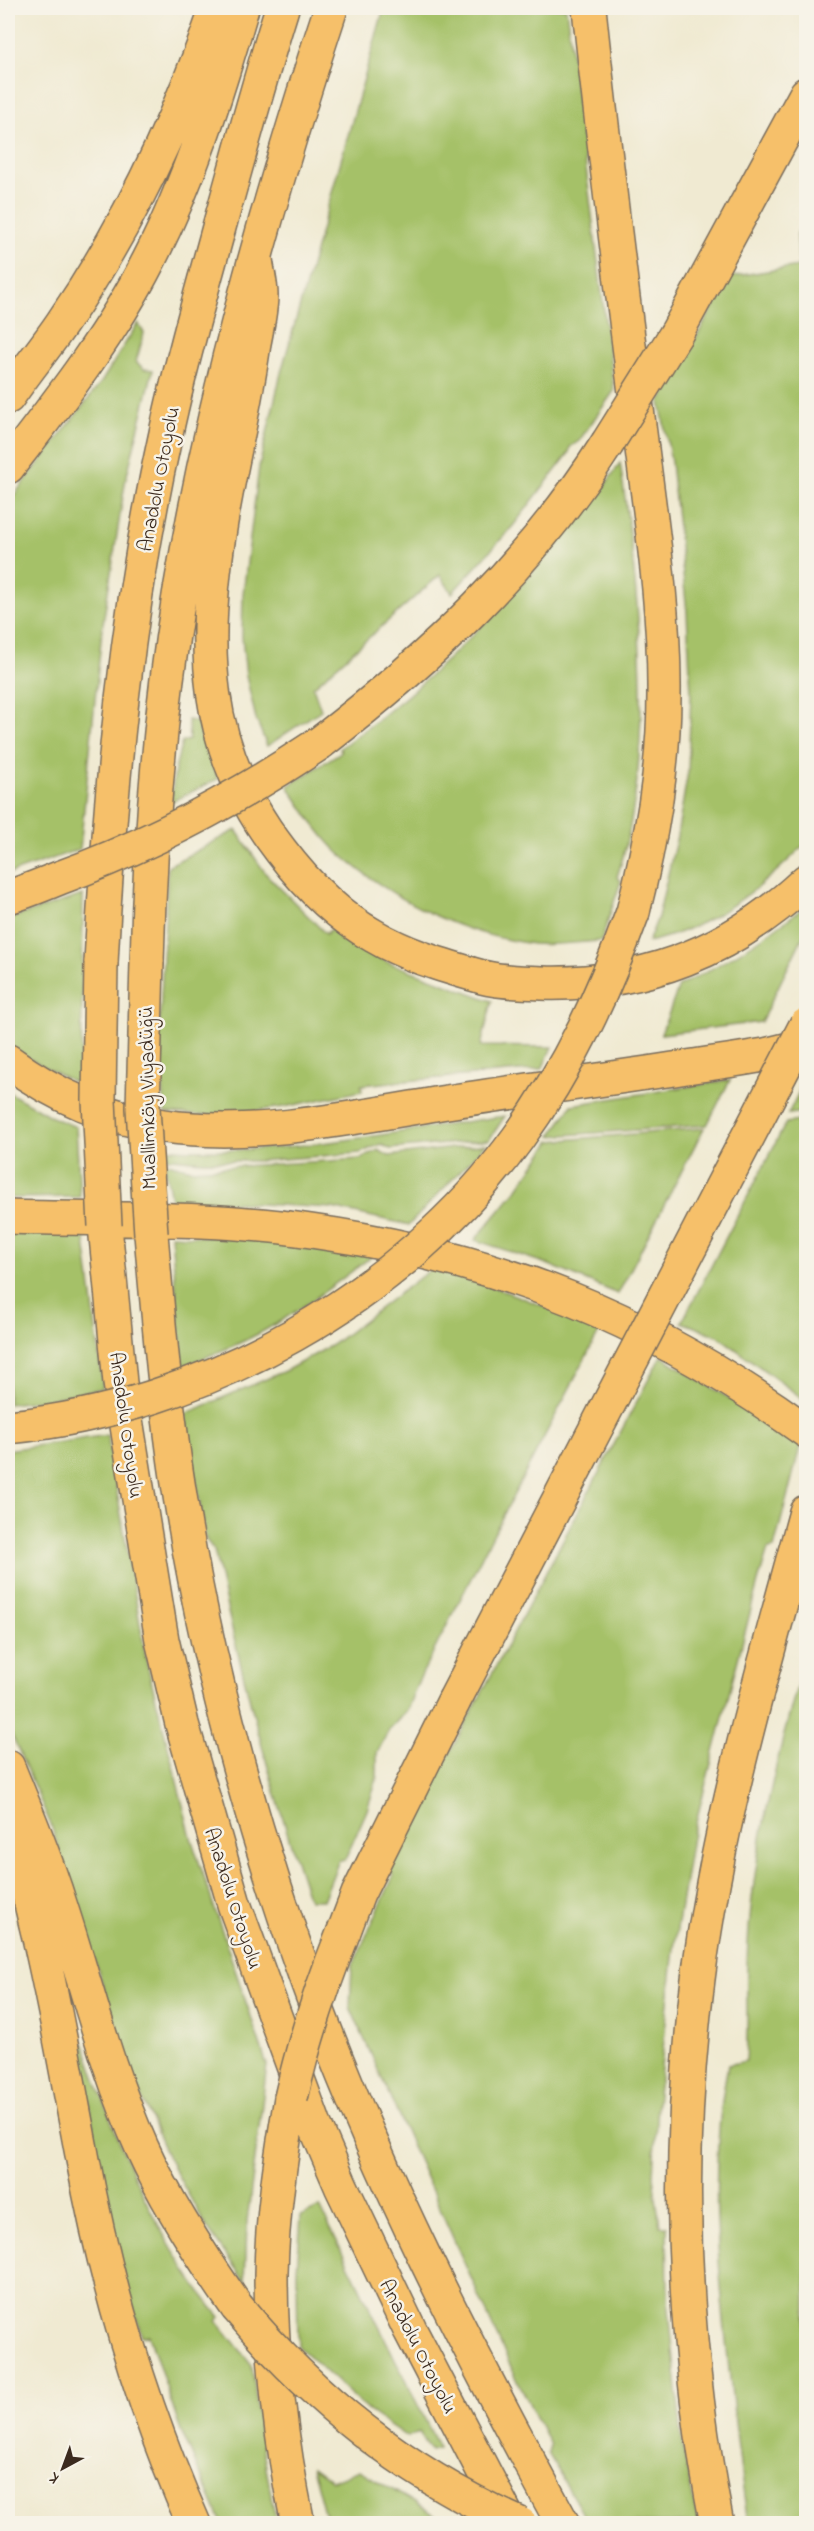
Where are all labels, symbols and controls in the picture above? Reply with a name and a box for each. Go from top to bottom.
street label: Anadolu Otoyolu [131,404,191,555]
street label: Muallimköy Viyadüğü [132,1006,168,1190]
street label: Anadolu Otoyolu [98,1350,150,1501]
street label: Anadolu Otoyolu [193,1824,269,1974]
street label: Anadolu Otoyolu [369,2274,464,2420]
north arrow [33,2438,93,2498]
text: K [43,2465,65,2489]

